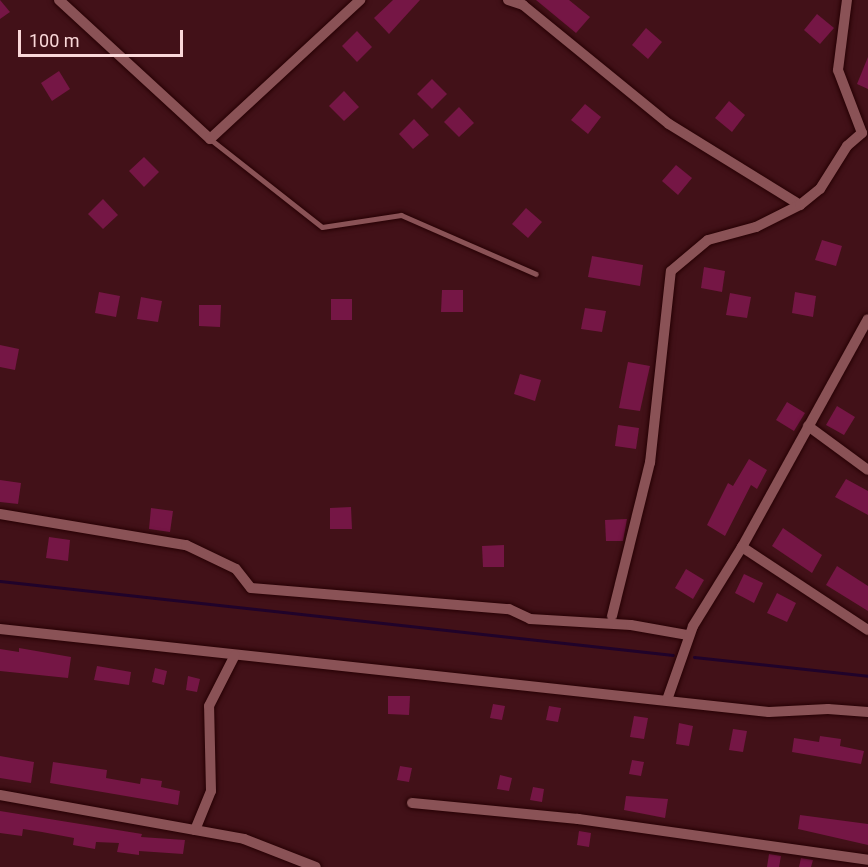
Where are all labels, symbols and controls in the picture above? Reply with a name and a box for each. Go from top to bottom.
scale bar [21,18,186,56]
text: 100 m [29,30,80,51]

